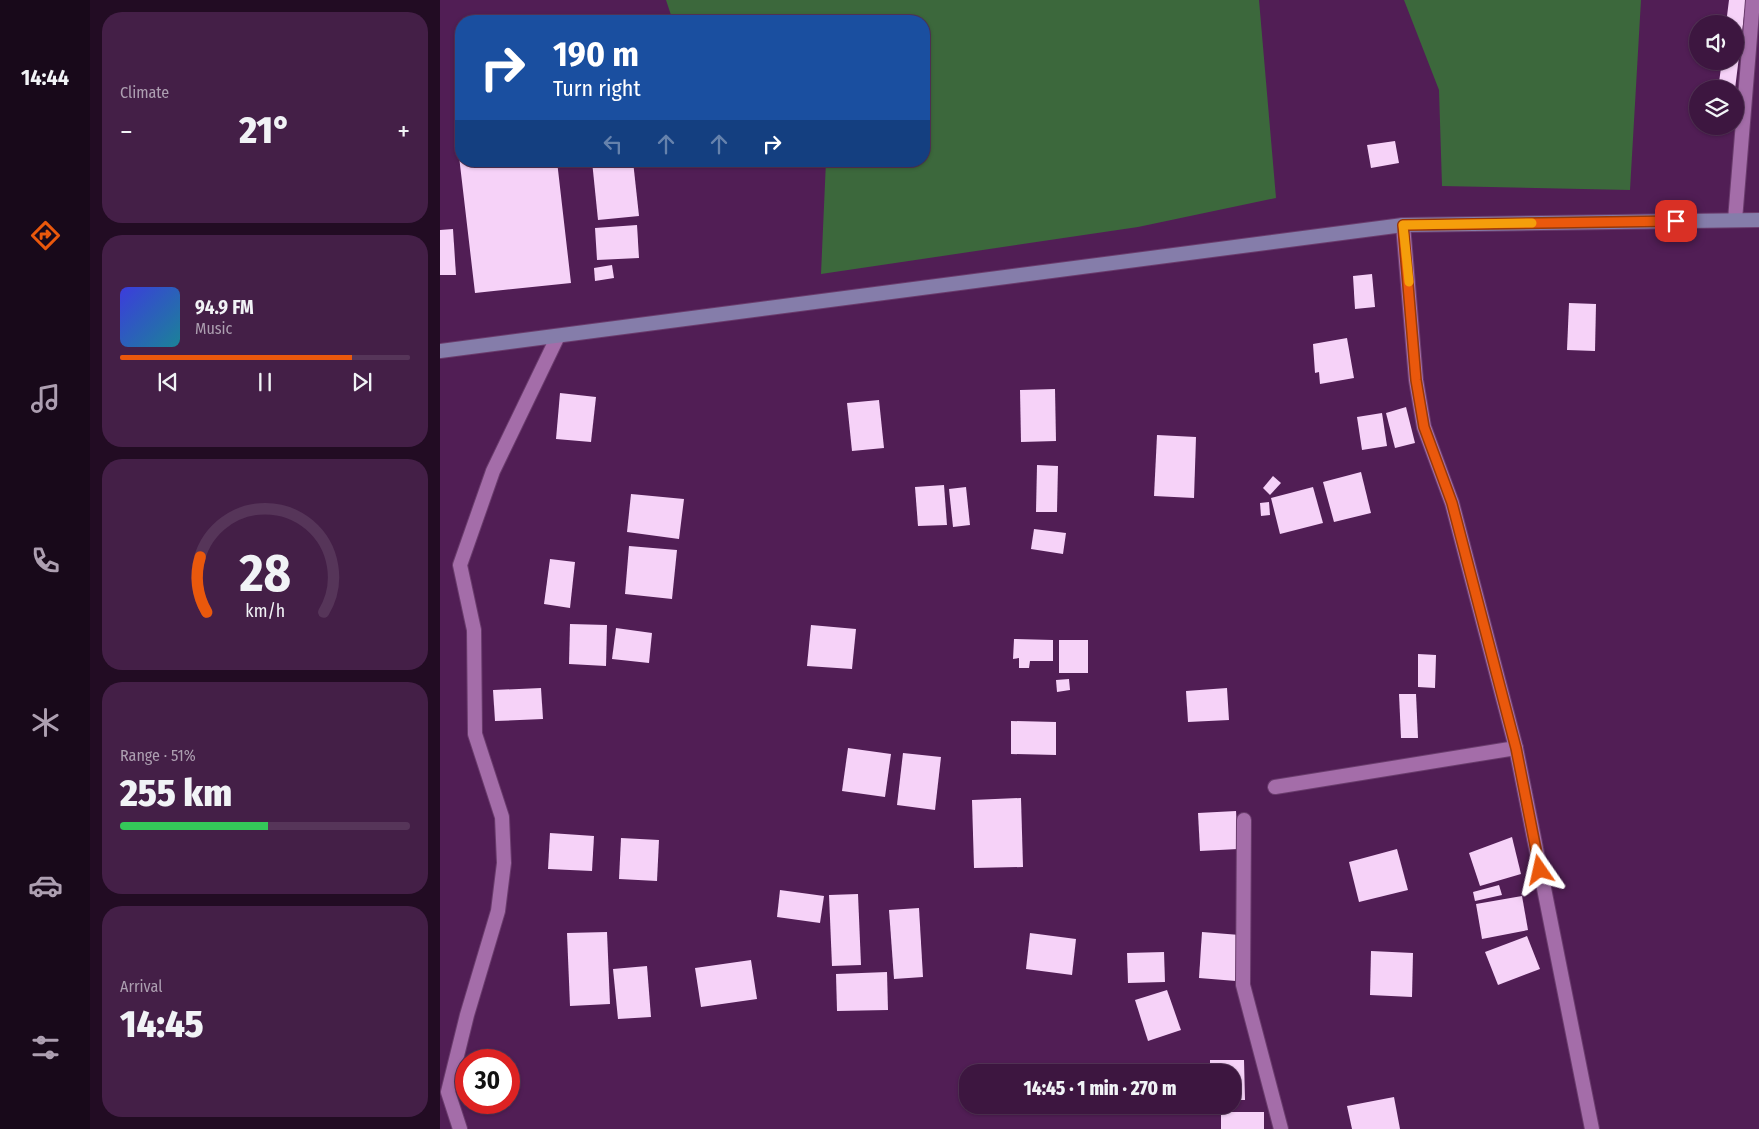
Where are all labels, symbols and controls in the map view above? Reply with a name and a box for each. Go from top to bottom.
map controls [1689,15,1744,135]
button: sound [1689,15,1744,70]
text: 190 m [553,33,639,75]
icon: right [470,35,535,100]
text: 14:44 [21,64,69,91]
text: Turn right [553,75,641,102]
button: layers [1689,80,1744,135]
text: Climate [120,83,169,102]
text: 21° [239,107,291,153]
text: − [120,115,133,148]
text: + [397,115,410,148]
icon: left [599,130,627,158]
icon: ahead [652,130,680,158]
icon: ahead [705,130,733,158]
icon: right [758,130,786,158]
pin [1655,200,1697,242]
icon: arrive [1662,207,1690,235]
icon: directions [28,218,63,253]
text: 94.9 FM [195,296,254,319]
text: Music [195,319,232,338]
icon: previous [154,368,182,396]
icon: pause [251,368,279,396]
icon: next [348,368,376,396]
icon: music [28,381,63,416]
text: 28 [238,542,291,605]
icon: phone [28,543,63,578]
text: km/h [245,600,285,622]
icon: climate [28,705,63,740]
text: Range · 51% [120,746,196,765]
text: 255 km [120,770,232,816]
position arrow [1513,843,1565,895]
icon: car [28,868,63,903]
text: Arrival [120,977,162,996]
text: 14:45 [120,1001,204,1047]
icon: filters [28,1030,63,1065]
speed limit sign: 30 [455,1049,520,1114]
text: 14:45 · 1 min · 270 m [1024,1077,1176,1100]

